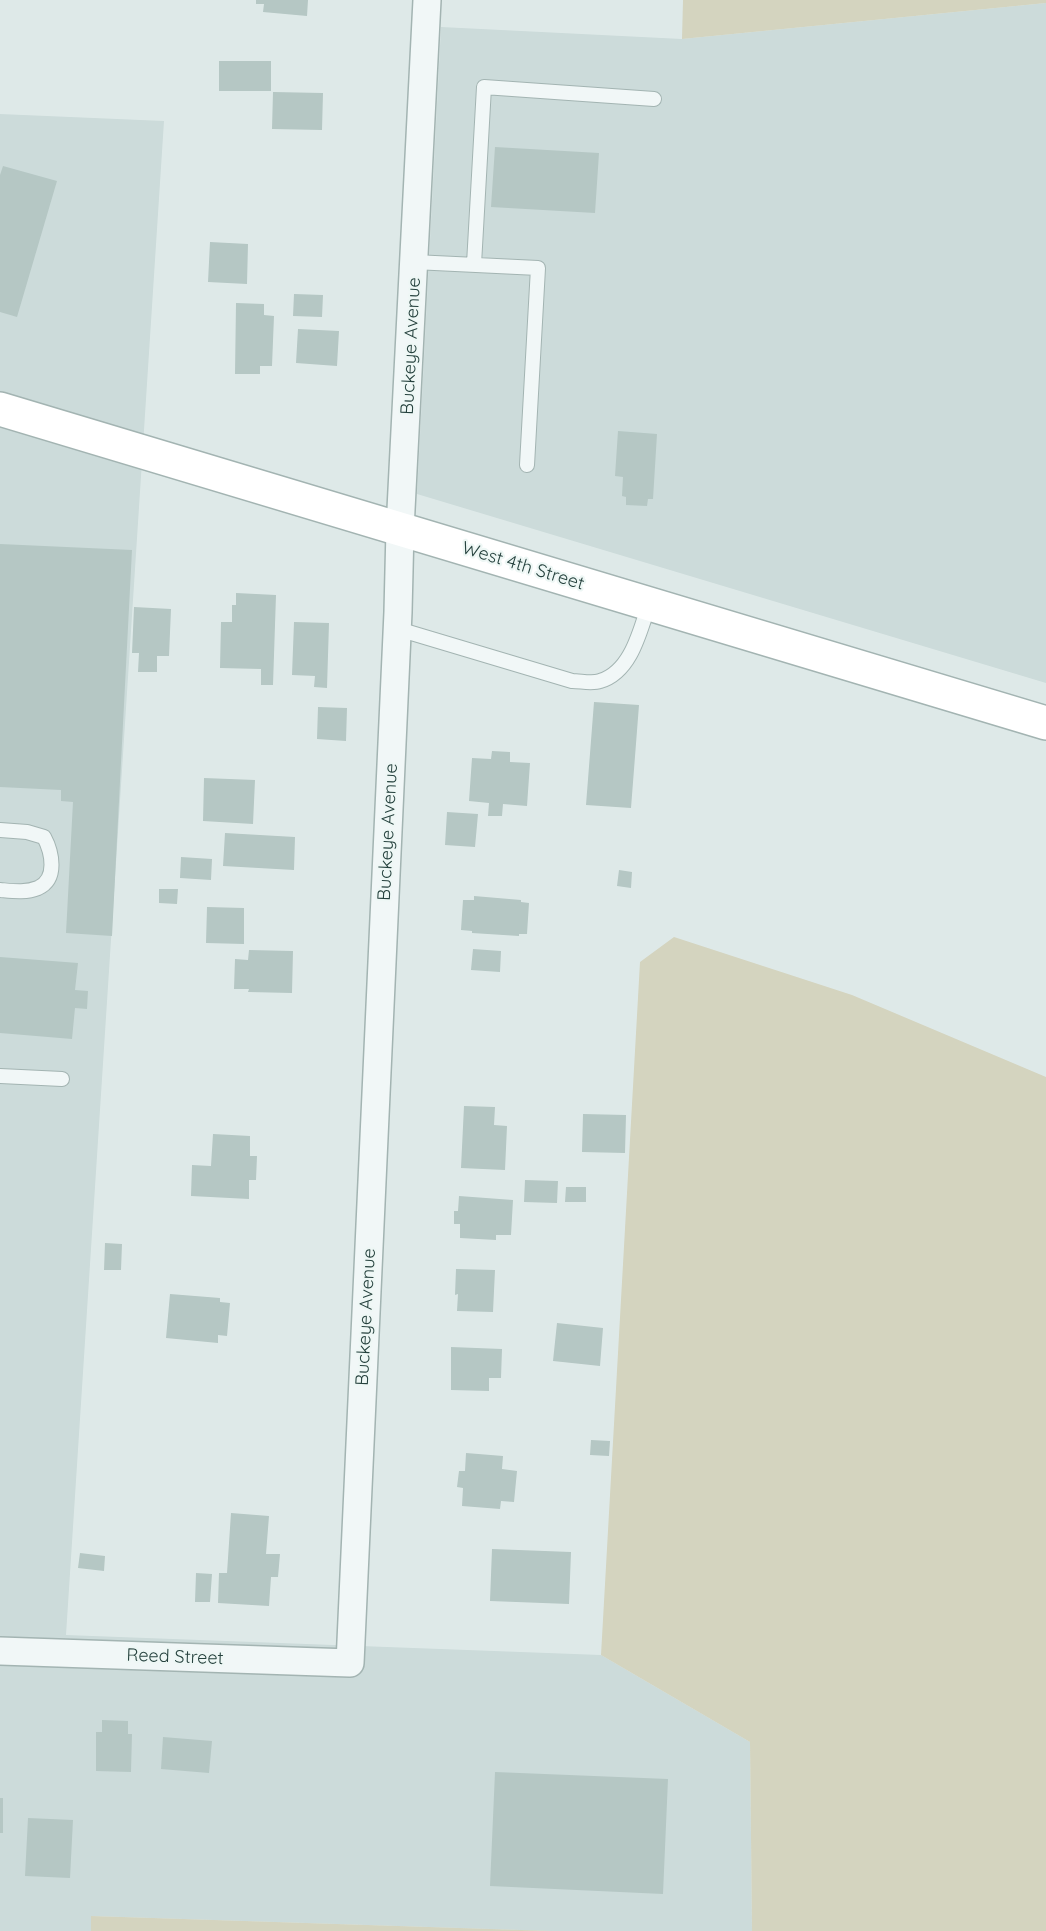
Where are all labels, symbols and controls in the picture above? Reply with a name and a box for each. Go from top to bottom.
street label: Buckeye Avenue [397,277,425,415]
street label: West 4th Street [459,537,587,595]
street label: Buckeye Avenue [374,763,402,901]
street label: Buckeye Avenue [352,1248,380,1386]
street label: Reed Street [126,1645,224,1669]

